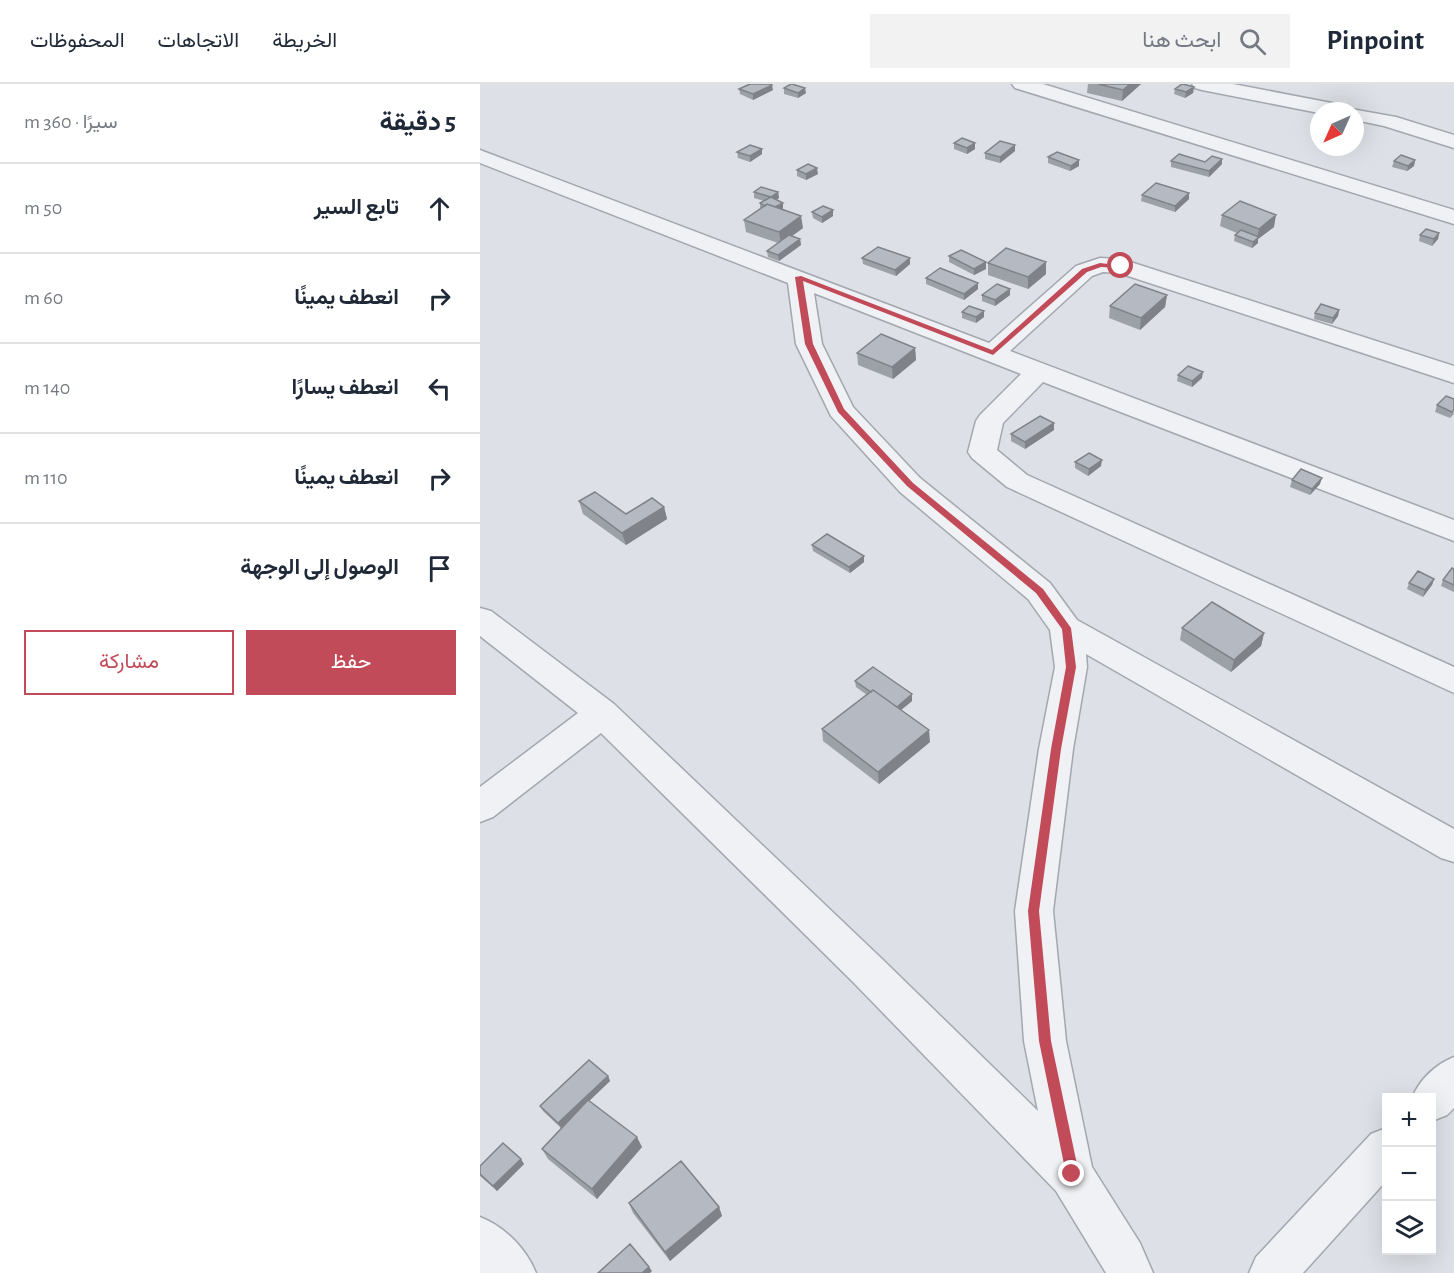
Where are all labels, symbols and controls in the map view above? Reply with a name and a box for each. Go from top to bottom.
search box [870,14,1290,68]
icon: search [1236,25,1269,58]
text: Pinpoint [1326,27,1424,55]
text: ابحث هنا [1142,29,1221,51]
text: المحفوظات [30,30,125,51]
text: الاتجاهات [158,30,239,51]
text: الخريطة [272,30,337,51]
north arrow [1310,102,1364,156]
text: 5 دقيقة [380,109,456,135]
text: سيرًا · 360 m [24,112,117,132]
icon: ahead [423,192,456,225]
text: تابع السير [314,196,399,218]
text: 50 m [24,198,62,218]
route start [1107,252,1133,278]
icon: right [423,282,456,315]
text: انعطف يمينًا [294,286,399,308]
text: 60 m [24,288,63,308]
icon: left [423,372,456,405]
text: انعطف يسارًا [292,376,399,398]
text: 140 m [24,378,70,398]
icon: right [423,462,456,495]
text: انعطف يمينًا [294,466,399,488]
text: 110 m [24,468,68,488]
icon: arrive [423,552,456,585]
text: الوصول إلى الوجهة [240,556,399,578]
button: مشاركة [24,630,234,695]
button: حفظ [246,630,456,695]
map controls [1382,1093,1436,1255]
button: + [1382,1093,1436,1147]
button: − [1382,1147,1436,1201]
route end [1058,1160,1084,1186]
button: layers [1382,1201,1436,1255]

